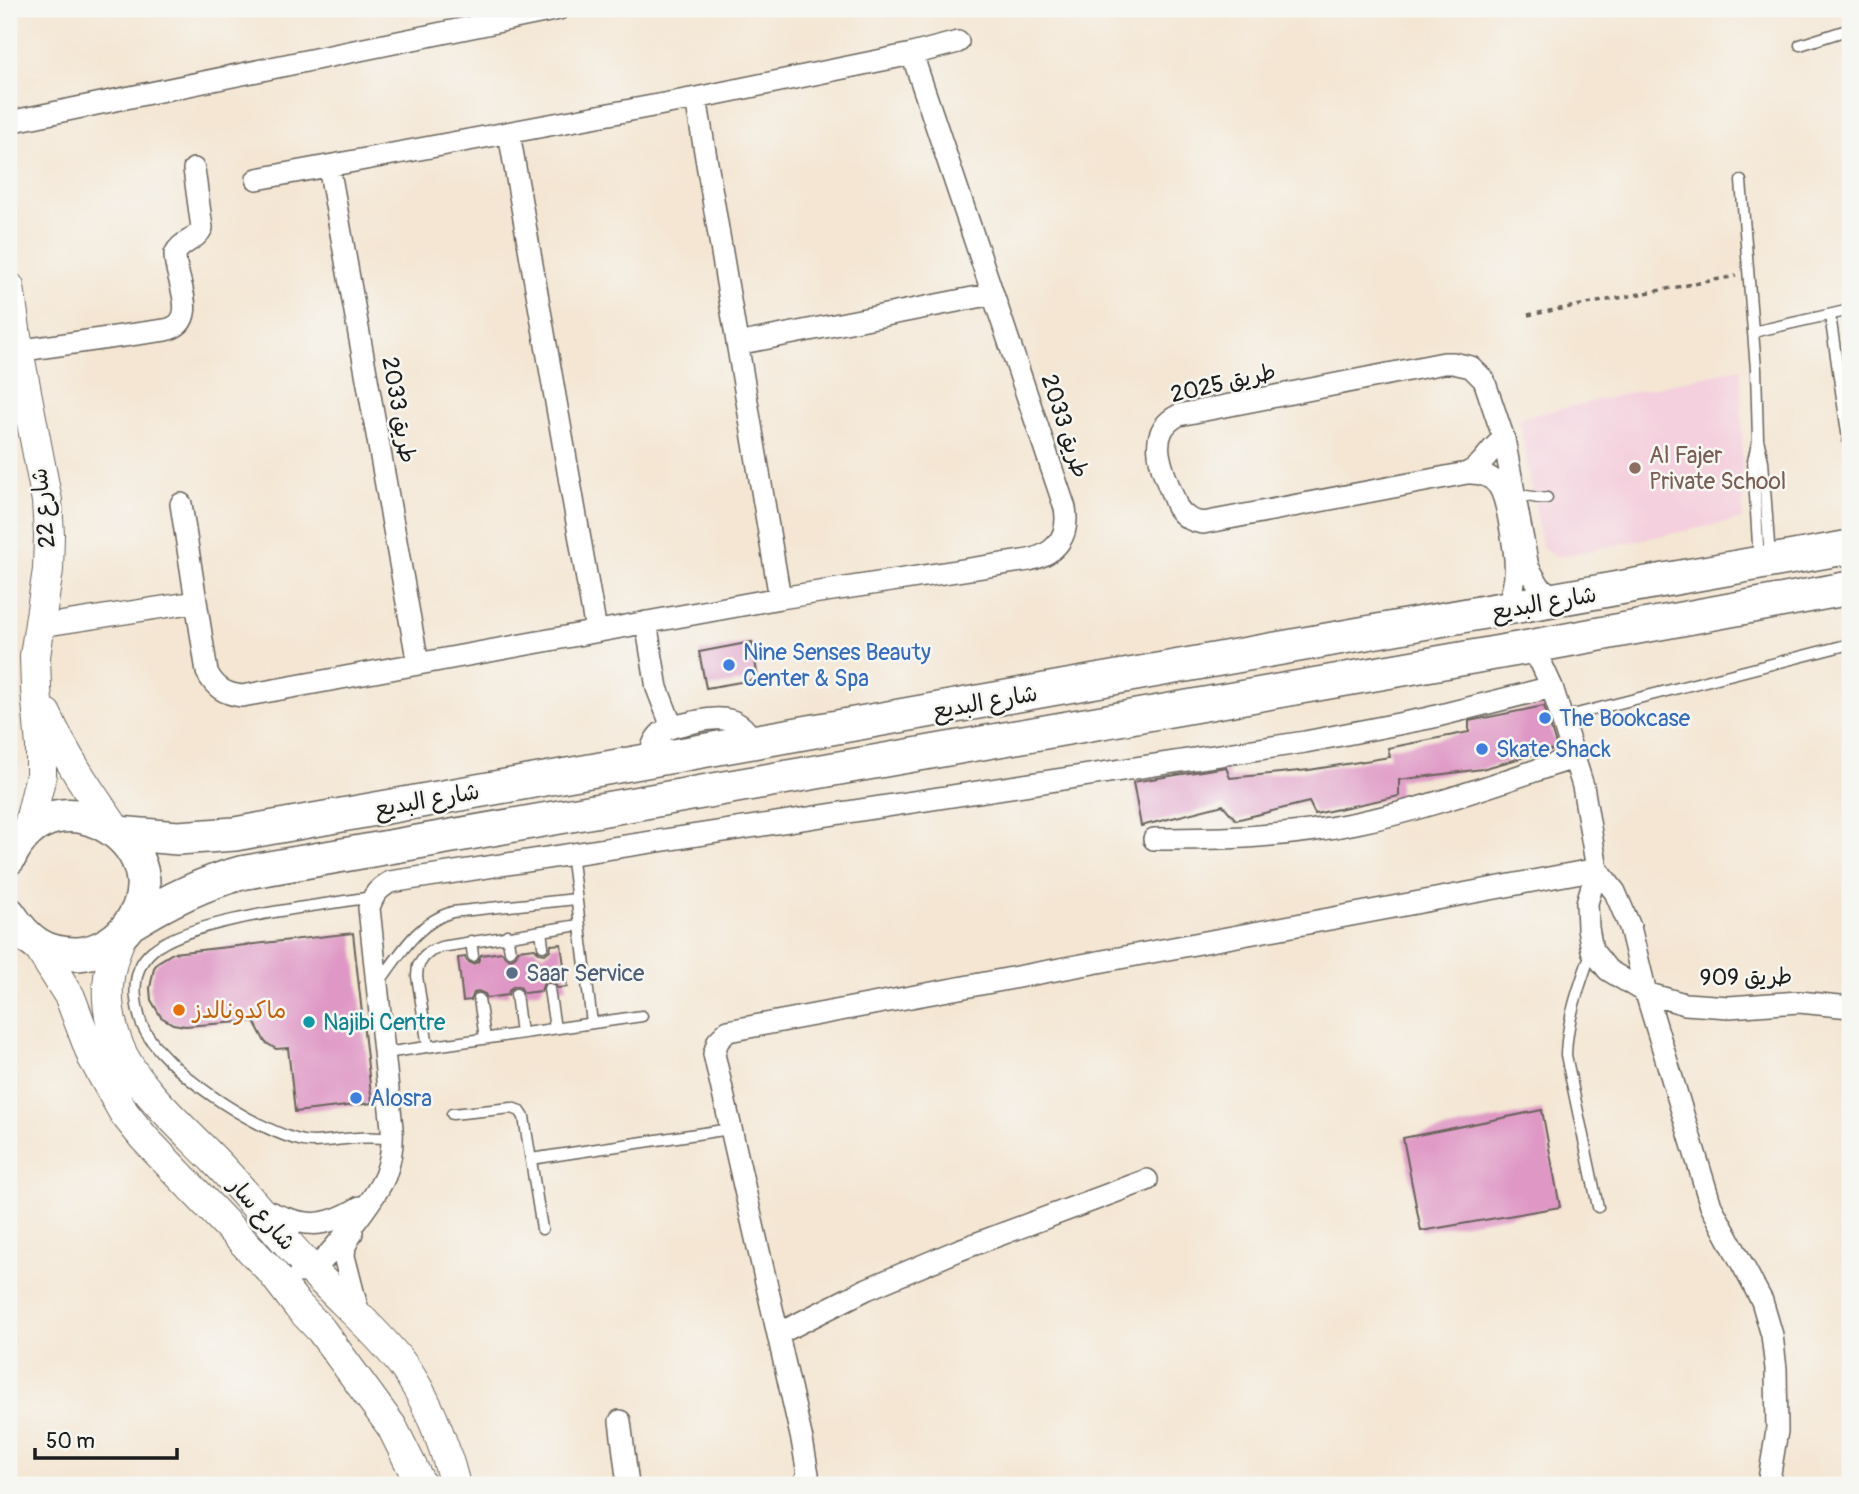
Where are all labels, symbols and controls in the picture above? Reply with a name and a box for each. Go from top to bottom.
street label: طريق 2033 [375,355,423,465]
street label: طريق 2025 [1168,357,1278,409]
street label: طريق 2033 [1035,370,1095,482]
place label: Al Fajer Private School [1649,441,1786,496]
marker: Al Fajer Private School [1627,460,1643,476]
street label: شارع 22 [24,466,63,550]
street label: شارع البديع [1489,580,1599,628]
place label: Nine Senses Beauty Center & Spa [743,638,931,693]
marker: Nine Senses Beauty Center & Spa [721,657,737,673]
street label: شارع البديع [930,679,1040,727]
place label: The Bookcase [1559,704,1691,733]
marker: The Bookcase [1537,710,1553,726]
place label: Skate Shack [1496,735,1611,764]
marker: Skate Shack [1474,741,1490,757]
street label: شارع البديع [372,777,482,825]
place label: Saar Service [526,959,645,988]
street label: طريق 909 [1699,962,1793,992]
marker: Saar Service [504,965,520,981]
place label: ماكدونالدز [191,996,286,1025]
marker: ماكدونالدز [171,1002,187,1018]
place label: Najibi Centre [323,1008,446,1037]
marker: Najibi Centre [301,1014,317,1030]
place label: Alosra [370,1084,432,1113]
marker: Alosra [348,1090,364,1106]
street label: شارع سار [220,1170,302,1257]
scale bar [35,1417,177,1461]
text: 50 m [46,1428,95,1455]

